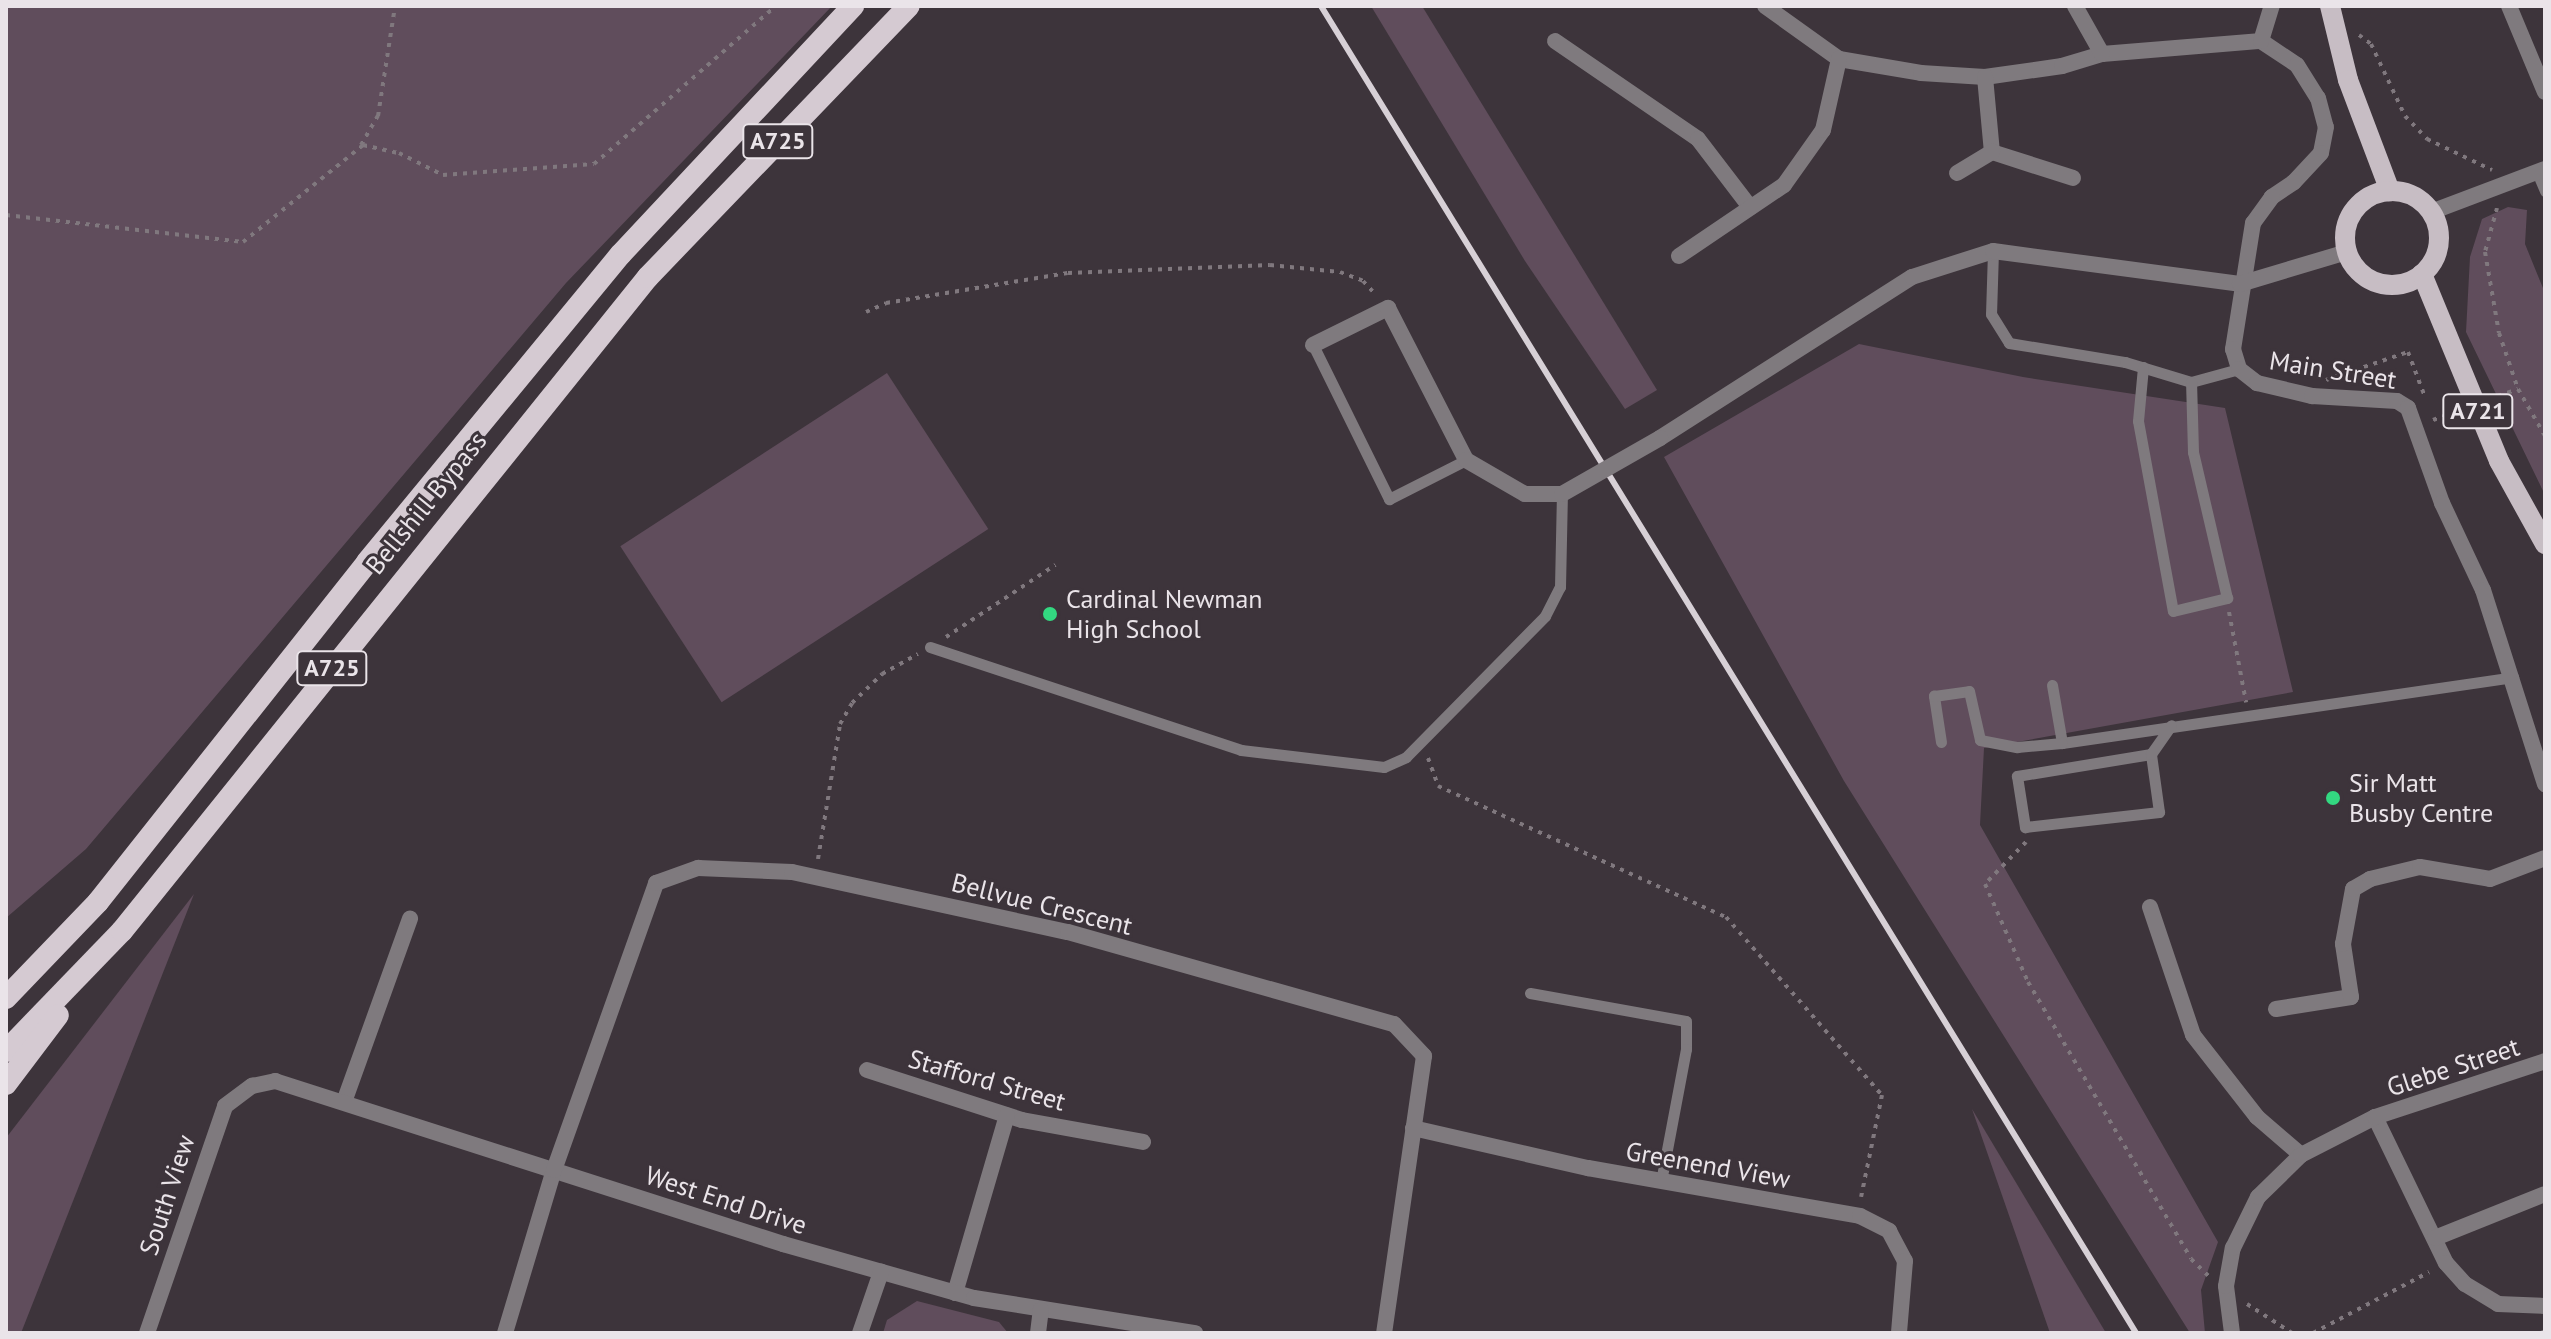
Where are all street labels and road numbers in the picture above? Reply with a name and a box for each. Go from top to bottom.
road number: A725 [742,121,814,161]
street label: Main Street [2267,345,2399,395]
road number: A721 [2442,391,2514,431]
street label: Bellshill Bypass [359,426,493,580]
road number: A725 [296,648,368,688]
street label: Bellvue Crescent [948,866,1136,942]
street label: Glebe Street [2383,1031,2523,1103]
street label: Stafford Street [905,1043,1069,1117]
street label: South View [133,1130,201,1260]
street label: Greenend View [1623,1135,1793,1195]
street label: West End Drive [641,1159,811,1241]

